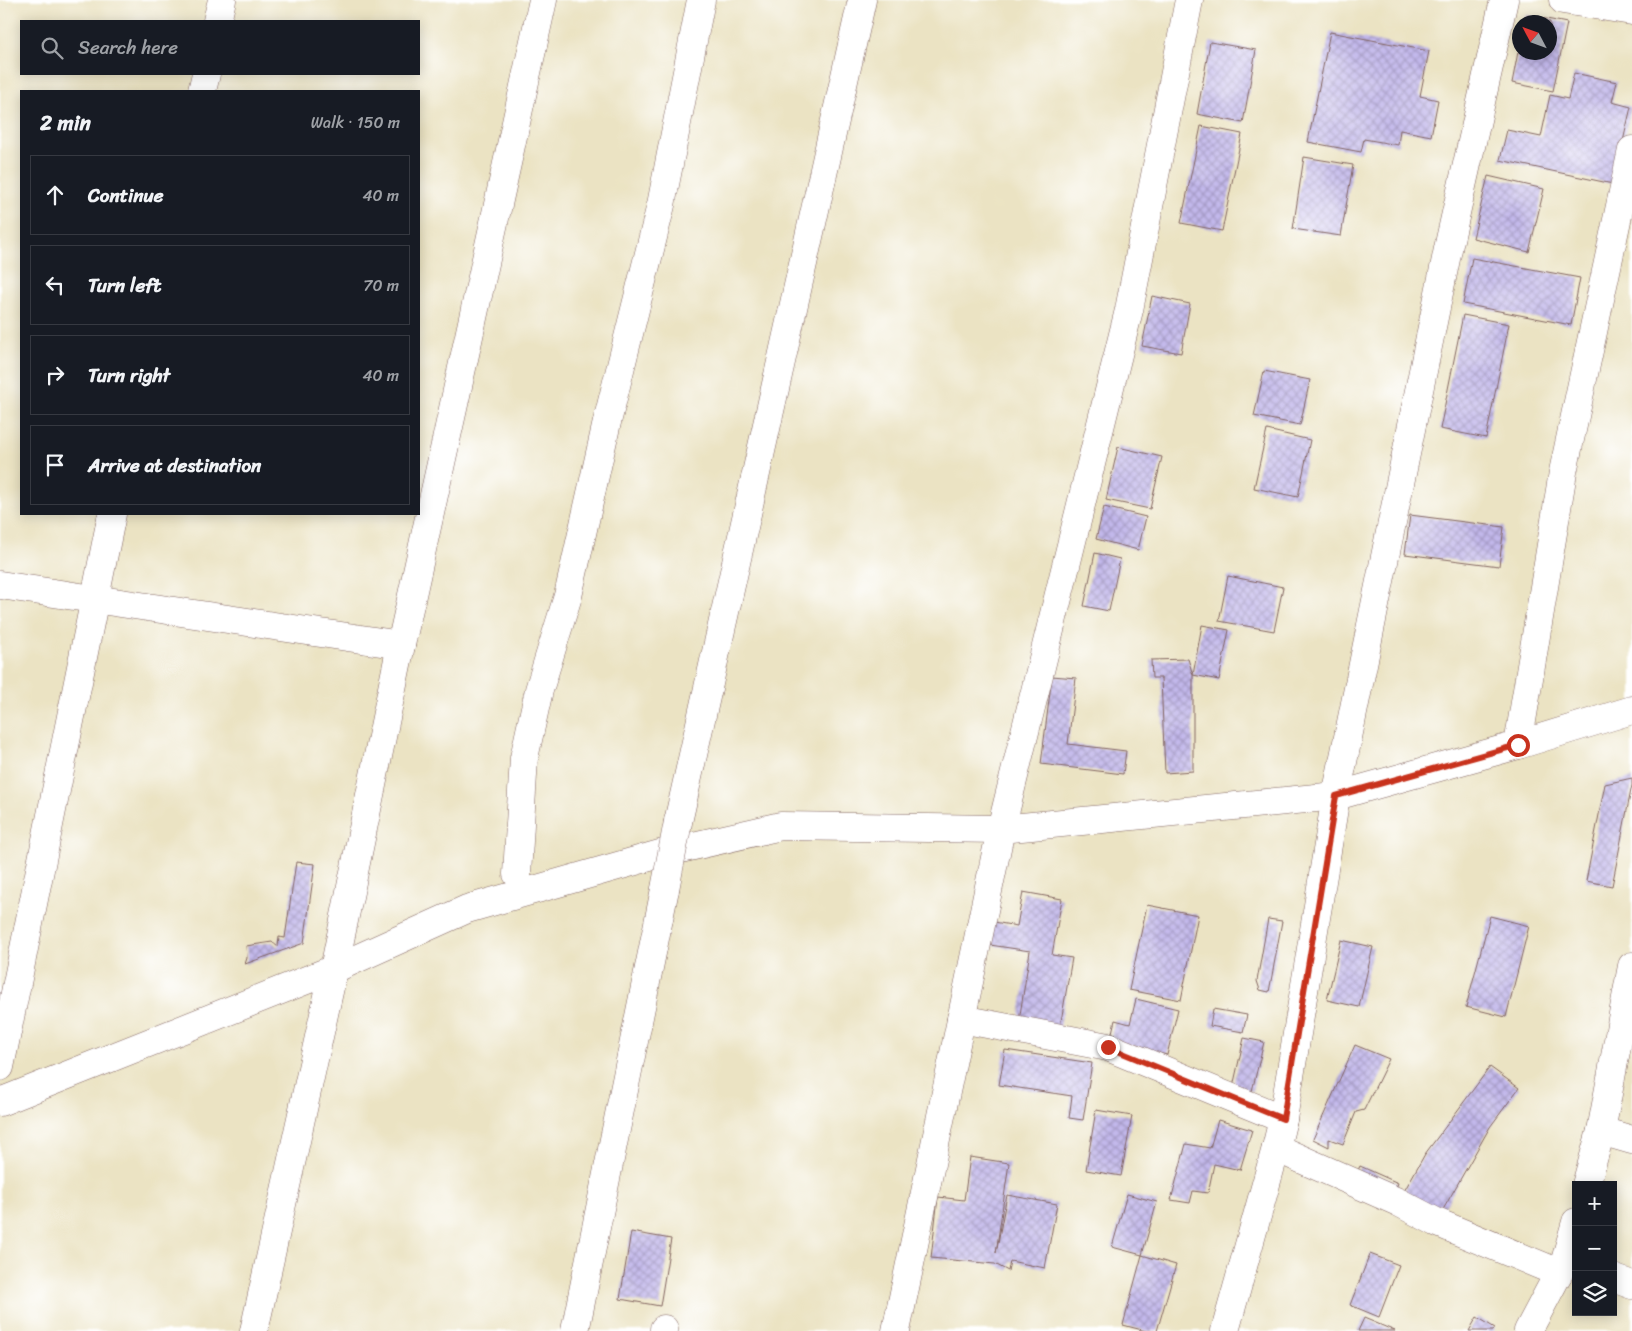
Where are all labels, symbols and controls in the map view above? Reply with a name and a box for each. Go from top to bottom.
north arrow [1512,15,1557,60]
search box [20,20,420,75]
text: Search here [78,31,178,64]
icon: search [38,34,66,62]
text: 2 min [40,104,91,142]
text: Walk · 150 m [311,108,400,137]
text: Continue [88,179,164,212]
icon: ahead [41,181,69,209]
text: 40 m [362,181,399,210]
text: Turn left [88,269,161,302]
icon: left [41,271,69,299]
text: 70 m [363,271,399,300]
text: Turn right [88,359,170,392]
icon: right [41,361,69,389]
text: 40 m [362,361,399,390]
text: Arrive at destination [88,449,261,482]
icon: arrive [41,451,69,479]
route start [1507,734,1530,757]
route end [1097,1036,1120,1059]
map controls [1572,1181,1617,1316]
button: + [1572,1181,1617,1226]
button: − [1572,1226,1617,1271]
button: layers [1572,1271,1617,1316]

